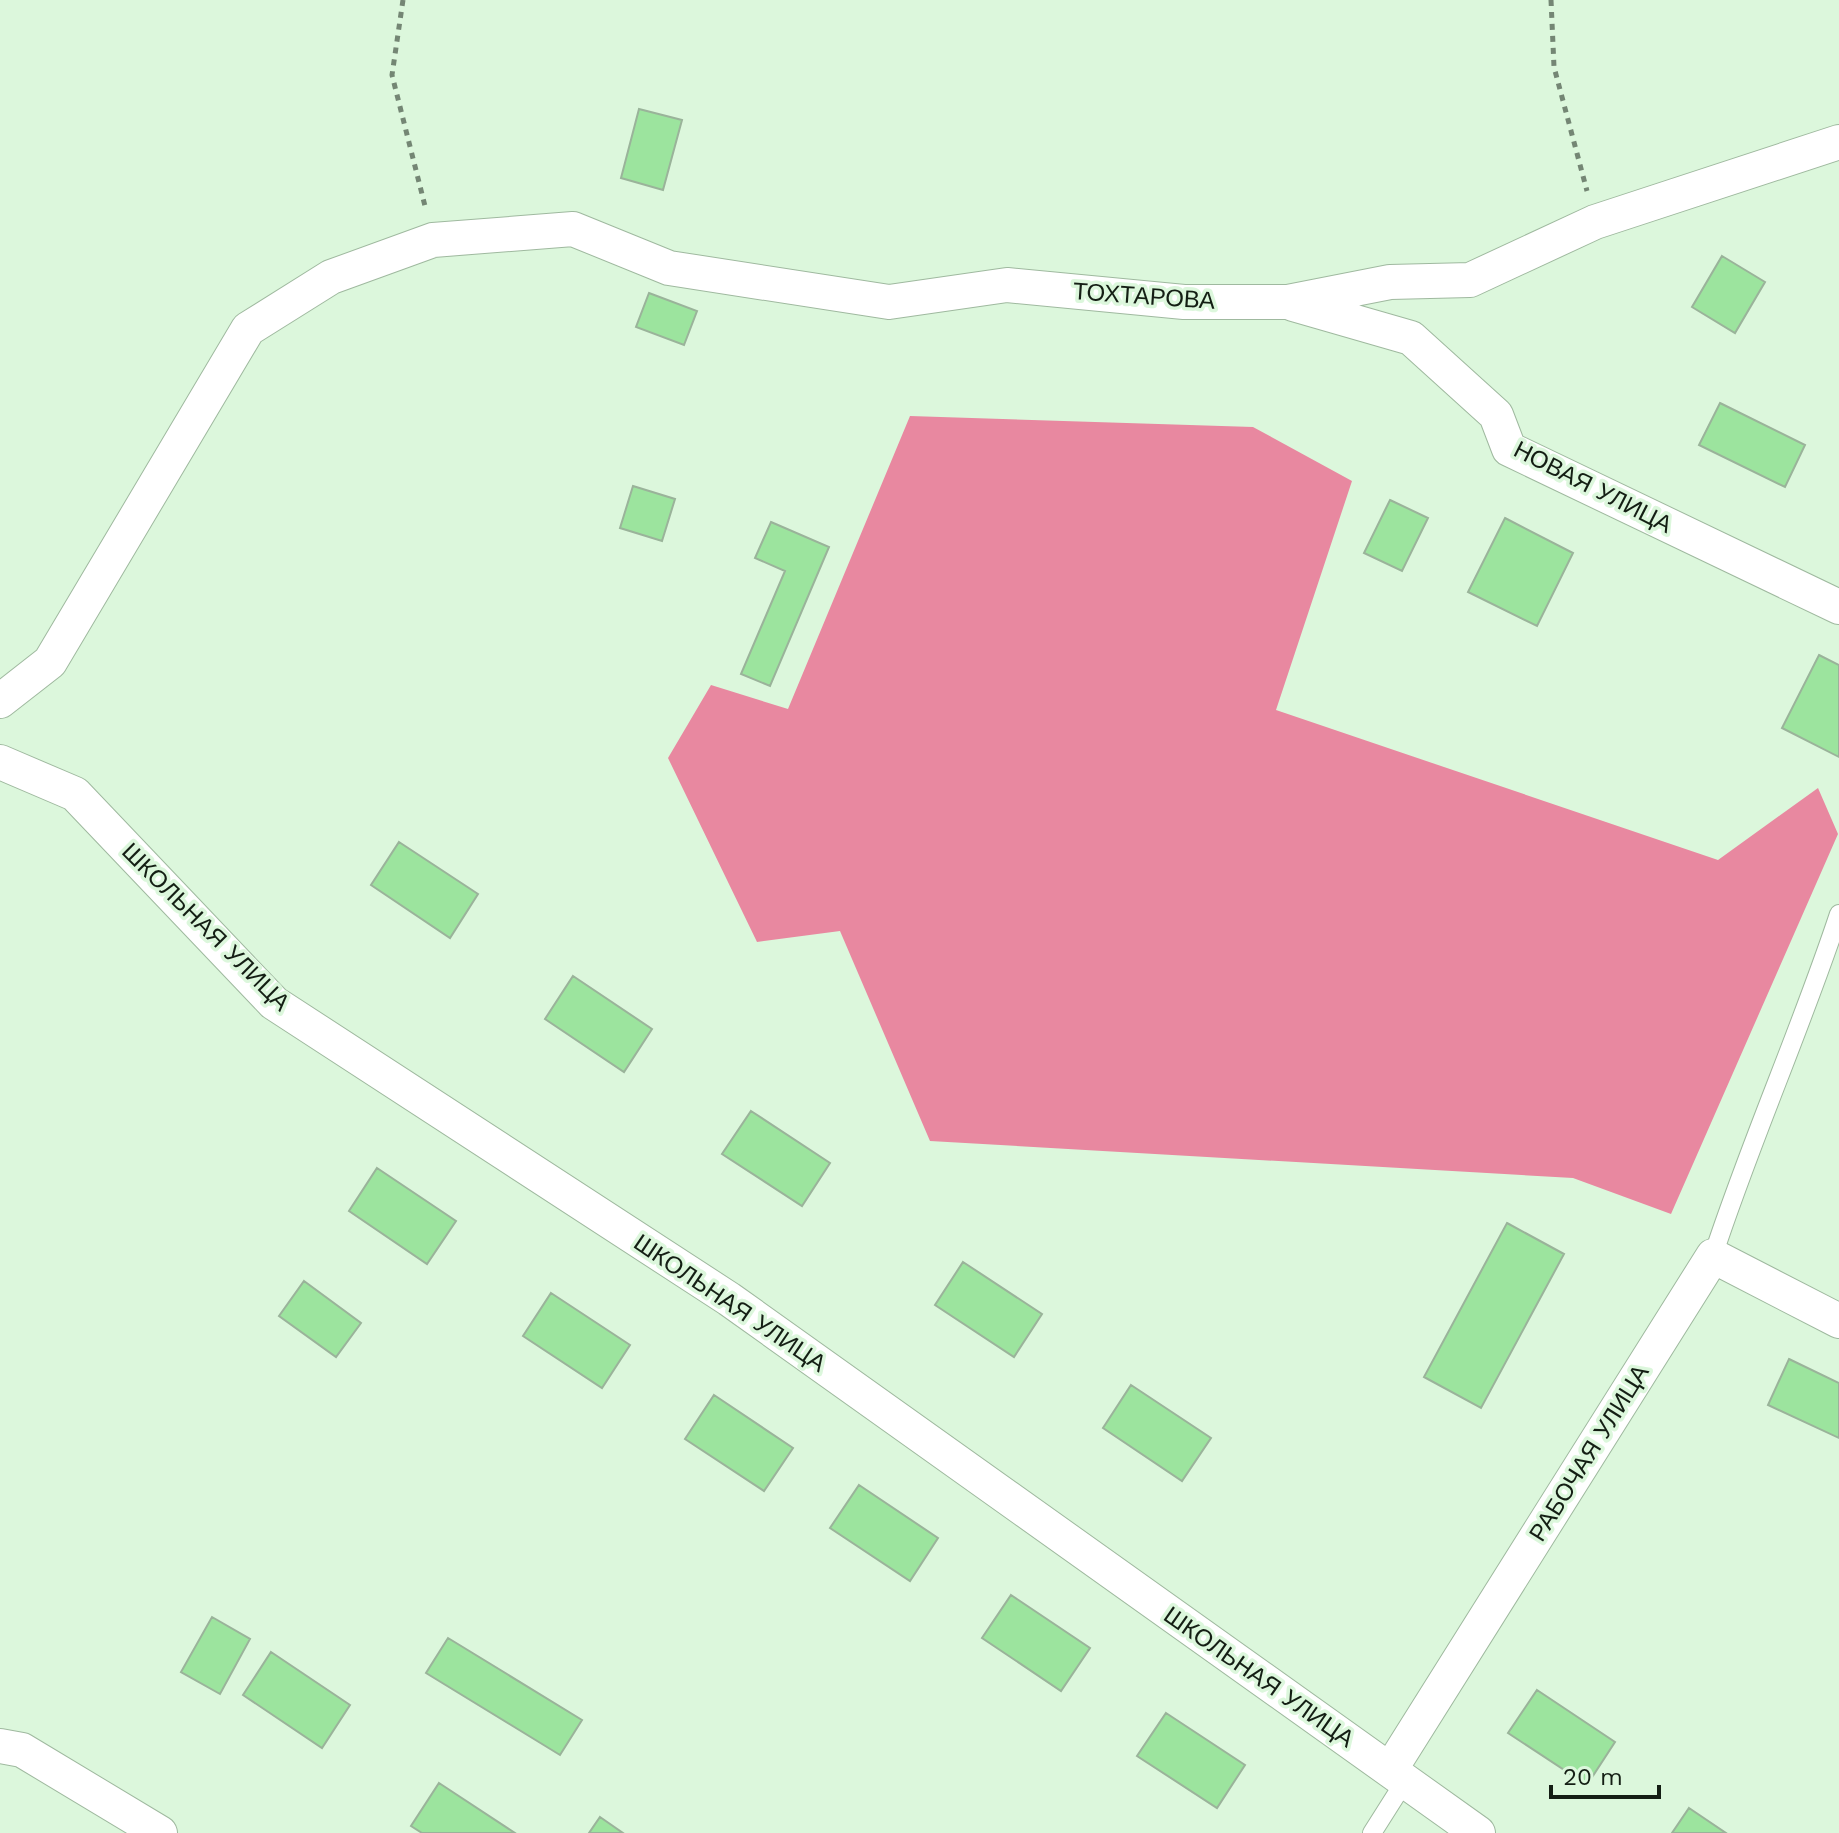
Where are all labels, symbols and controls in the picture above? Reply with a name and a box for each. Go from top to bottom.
street label: ТОХТАРОВА [1072,277,1216,315]
street label: НОВАЯ УЛИЦА [1509,435,1677,539]
street label: ШКОЛЬНАЯ УЛИЦА [116,837,296,1017]
street label: ШКОЛЬНАЯ УЛИЦА [629,1228,831,1378]
street label: РАБОЧАЯ УЛИЦА [1523,1360,1655,1546]
street label: ШКОЛЬНАЯ УЛИЦА [1159,1601,1359,1753]
scale bar [1551,1749,1659,1799]
text: 20 m [1563,1763,1623,1791]

